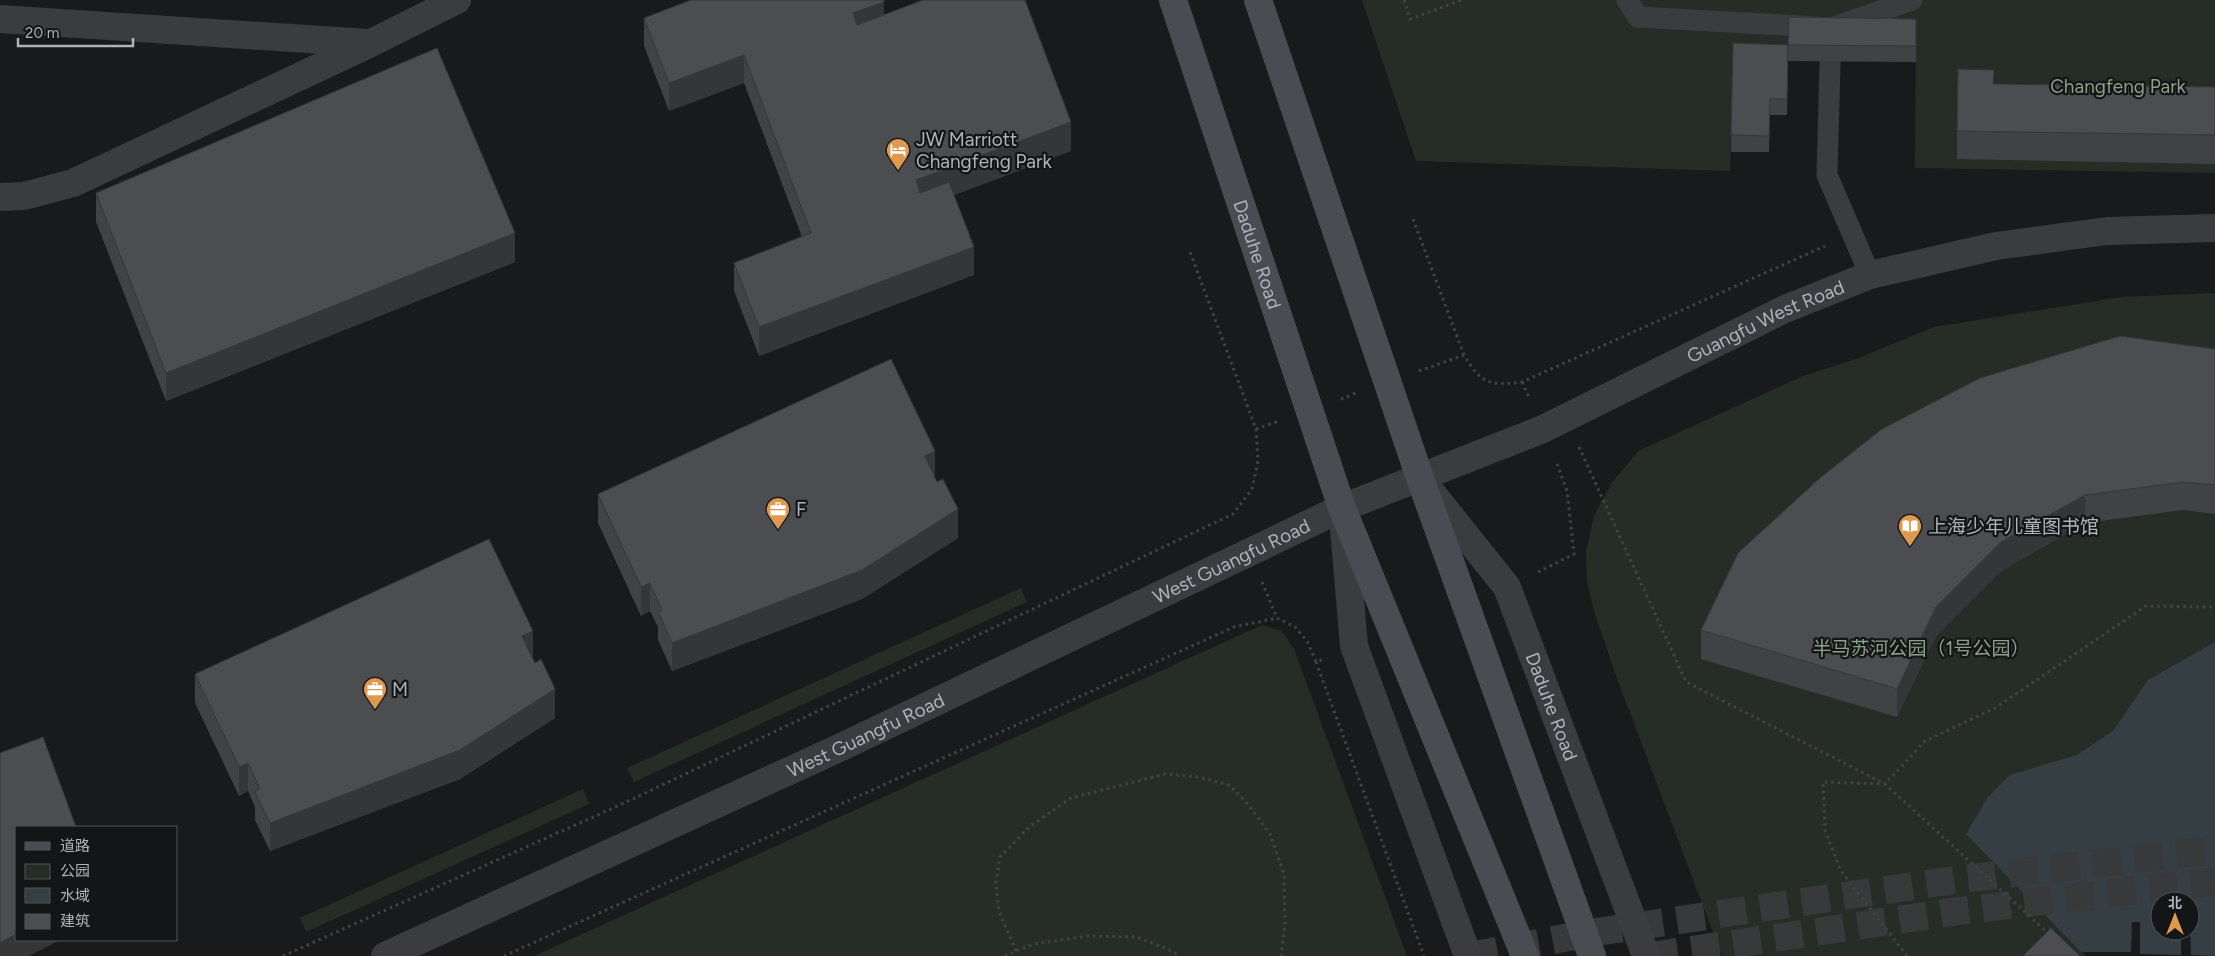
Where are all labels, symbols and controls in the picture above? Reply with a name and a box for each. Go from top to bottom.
scale bar [18,15,132,47]
text: 20 m [25,24,59,42]
park label: Changfeng Park [2050,75,2187,98]
place label: JW Marriott Changfeng Park [916,128,1052,173]
hotel icon: JW Marriott Changfeng Park [885,137,911,171]
street label: Daduhe Road [1229,197,1287,312]
street label: Guangfu West Road [1683,275,1848,367]
office icon: F [765,496,791,530]
place label: F [796,498,806,521]
library icon: 上海少年儿童图书馆 [1897,513,1923,547]
street label: West Guangfu Road [1149,514,1313,608]
place label: 上海少年儿童图书馆 [1928,515,2099,538]
park label: 半马苏河公园（1号公园） [1813,637,2029,660]
street label: Daduhe Road [1521,649,1583,764]
office icon: M [362,676,388,710]
place label: M [392,678,408,701]
street label: West Guangfu Road [783,688,948,782]
legend [15,826,178,941]
text: 道路 [60,837,90,855]
text: 公园 [60,862,90,880]
text: 水域 [60,887,90,905]
north arrow [2150,891,2200,941]
text: 北 [2168,895,2182,912]
text: 建筑 [60,912,90,930]

